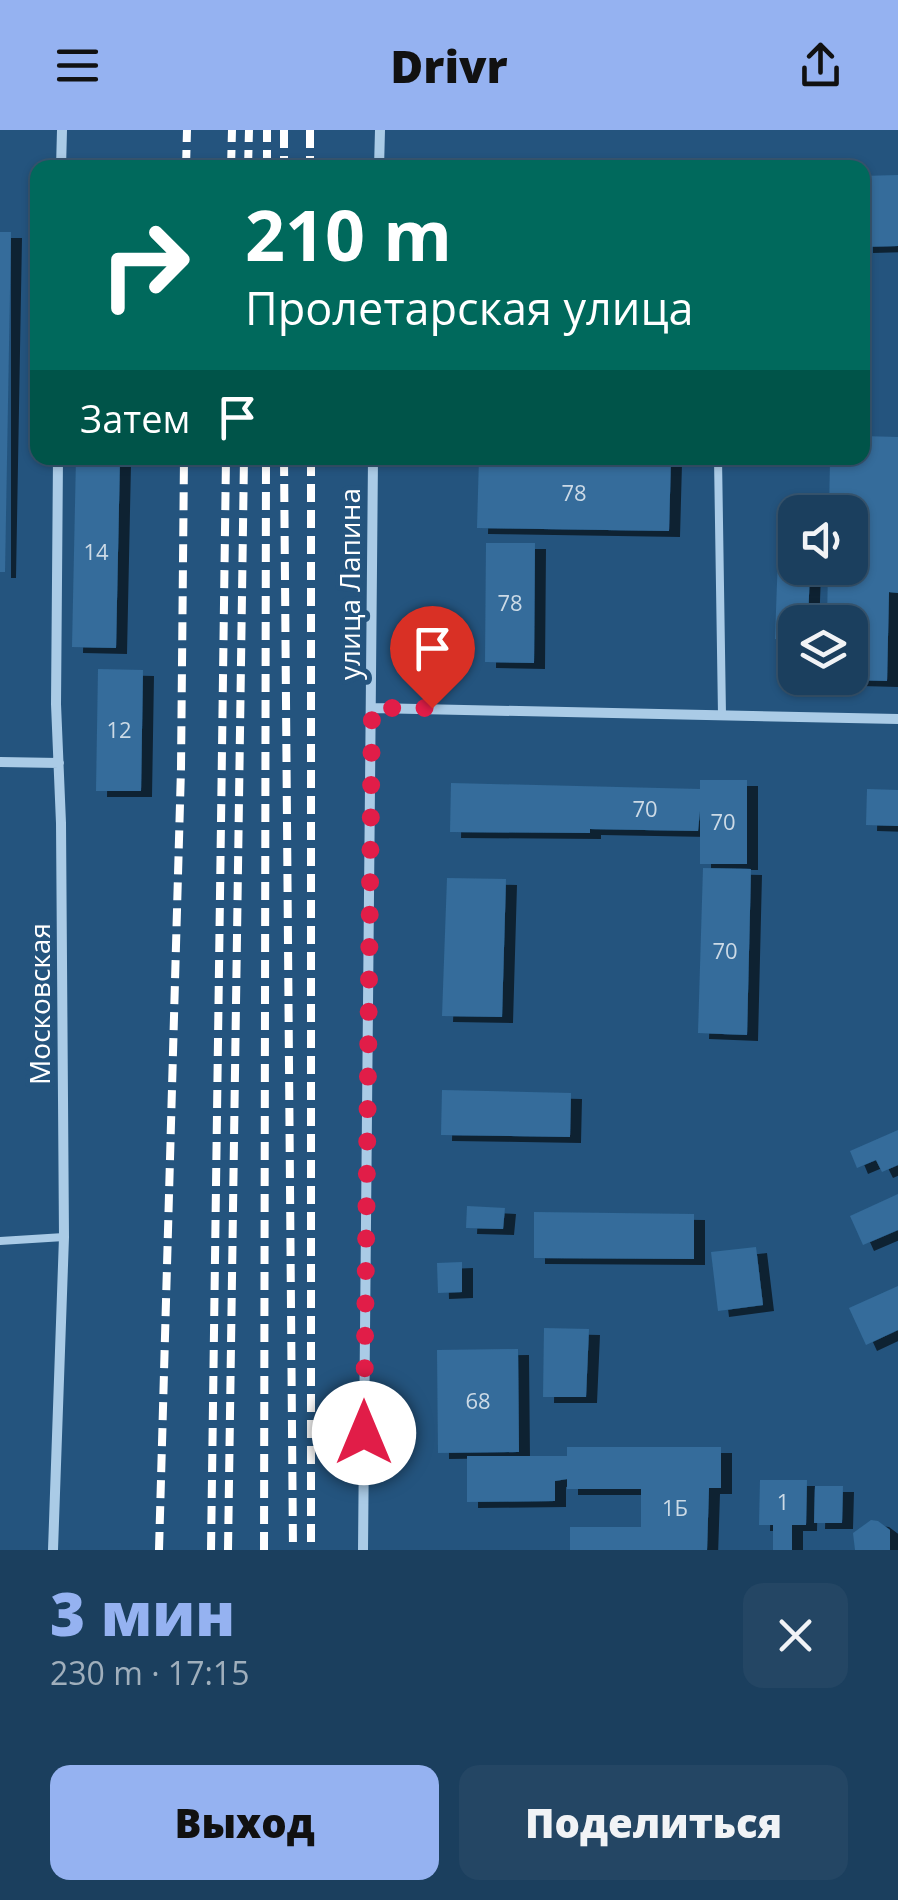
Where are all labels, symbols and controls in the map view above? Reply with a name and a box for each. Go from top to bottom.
text: Drivr [390,35,508,96]
icon: menu [50,38,105,93]
icon: share [793,38,848,93]
text: 210 m [245,186,452,282]
icon: right [80,200,210,330]
text: Пролетарская улица [245,277,694,338]
icon: arrive [210,390,265,445]
text: Затем [80,392,190,444]
house number: 78 [561,477,587,507]
street label: улица Лапина [330,488,368,680]
map controls [778,495,868,695]
button: sound [778,495,868,585]
house number: 14 [83,536,109,566]
house number: 78 [497,587,523,617]
button: layers [778,605,868,695]
pin [390,606,475,709]
icon: arrive [405,621,460,676]
house number: 12 [106,714,132,744]
house number: 70 [632,793,658,823]
house number: 70 [710,806,736,836]
street label: Московская [20,923,58,1085]
house number: 70 [712,935,738,965]
position arrow [312,1381,416,1485]
house number: 68 [465,1385,491,1415]
house number: 1 [777,1486,789,1516]
house number: 1Б [662,1492,688,1522]
text: 3 мин [50,1572,235,1654]
button: close [743,1583,848,1688]
text: 230 m · 17:15 [50,1651,249,1694]
button: Выход [50,1765,439,1880]
button: Поделиться [459,1765,848,1880]

